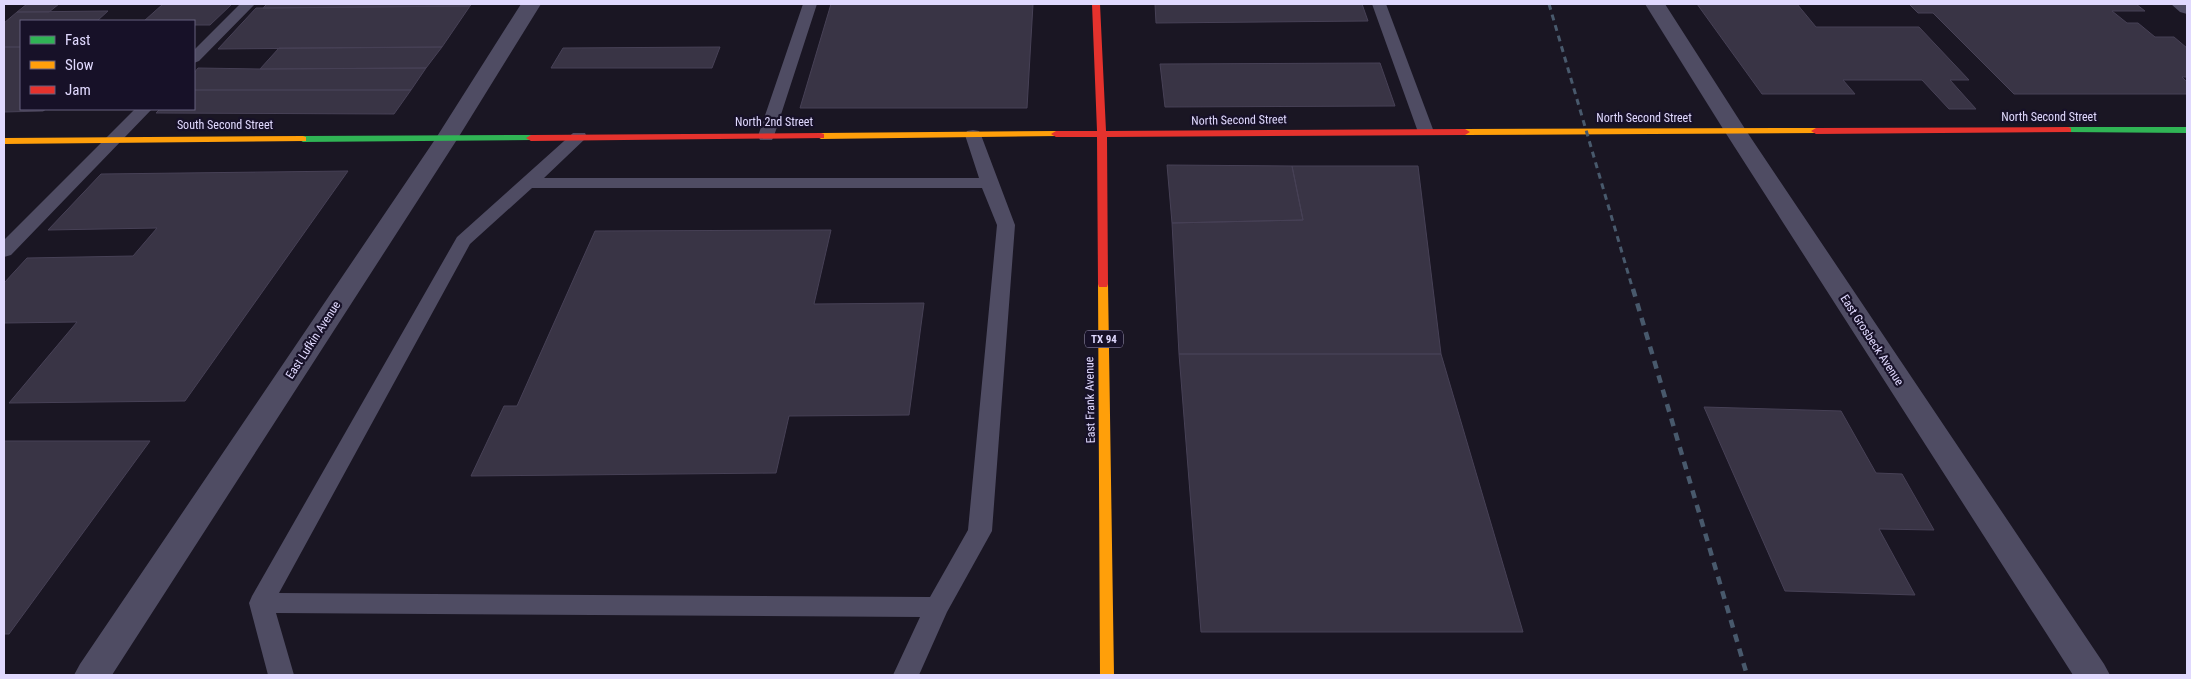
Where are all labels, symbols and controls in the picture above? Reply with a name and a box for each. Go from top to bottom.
legend [20,20,195,110]
text: Fast [65,31,90,49]
text: Slow [65,56,94,74]
text: Jam [65,81,91,99]
street label: North Second Street [2001,110,2097,124]
street label: North Second Street [1596,111,1692,125]
street label: North Second Street [1191,112,1287,128]
street label: North 2nd Street [735,115,813,129]
street label: South Second Street [177,118,274,132]
street label: East Grosbeck Avenue [1837,292,1907,388]
street label: East Lufkin Avenue [283,298,344,381]
road number: TX 94 [1085,330,1123,348]
street label: East Frank Avenue [1082,356,1098,444]

